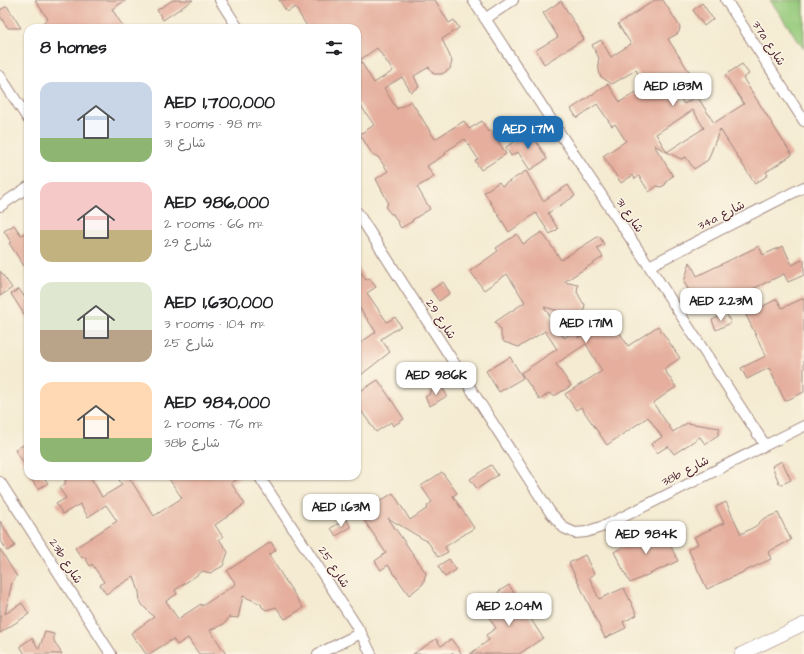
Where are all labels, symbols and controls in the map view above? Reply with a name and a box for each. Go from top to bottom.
street label: 37a شارع [748,18,789,69]
text: 8 homes [40,36,107,60]
icon: filters [323,37,345,59]
pin: AED 1.83M [627,73,719,107]
text: AED 1.83M [644,77,702,95]
text: AED 1,700,000 [164,91,275,115]
icon: home [72,98,120,146]
text: 3 rooms · 98 m² [164,115,263,133]
pin: AED 1.7M [487,116,569,150]
text: AED 1.7M [502,120,554,138]
text: شارع 31 [164,134,206,152]
text: AED 986,000 [164,191,269,215]
street label: شارع 31 [612,195,647,236]
street label: 34a شارع [695,196,748,235]
icon: home [72,198,120,246]
text: 2 rooms · 66 m² [164,215,264,233]
text: شارع 29 [164,234,212,252]
pin: AED 2.23M [675,288,767,322]
text: AED 1,630,000 [164,291,273,315]
text: AED 2.23M [689,292,753,310]
street label: شارع 29 [421,296,460,343]
icon: home [72,298,120,346]
pin: AED 1.71M [540,310,632,344]
text: AED 1.71M [559,314,613,332]
text: 3 rooms · 104 m² [164,315,265,333]
text: شارع 25 [164,334,214,352]
pin: AED 986K [395,362,477,396]
text: AED 986K [405,366,467,384]
text: AED 984,000 [164,391,270,415]
icon: home [72,398,120,446]
text: 2 rooms · 76 m² [164,415,264,433]
text: 38b شارع [164,434,220,452]
street label: 38b شارع [658,452,712,491]
pin: AED 1.63M [295,494,387,528]
text: AED 1.63M [312,498,370,516]
pin: AED 984K [605,521,687,555]
text: AED 984K [615,525,677,543]
street label: 23b شارع [45,535,86,587]
street label: شارع 25 [314,543,353,591]
pin: AED 2.04M [463,593,555,627]
text: AED 2.04M [476,597,542,615]

